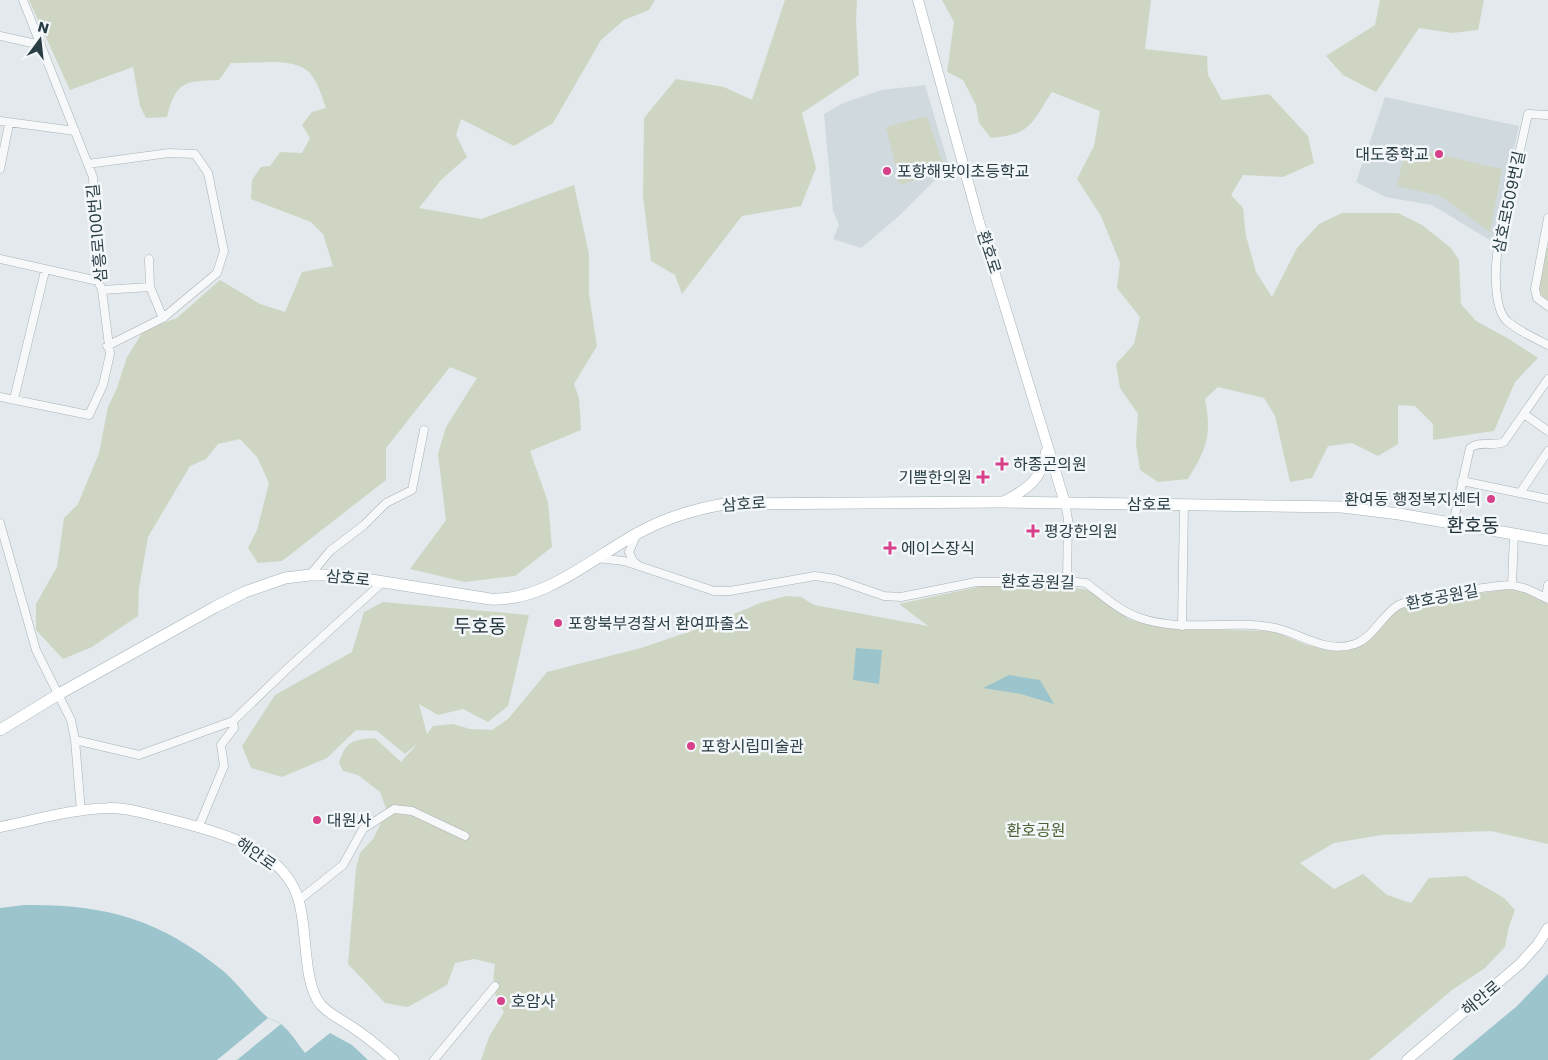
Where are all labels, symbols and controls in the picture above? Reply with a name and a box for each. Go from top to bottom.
north arrow [15,15,65,65]
text: N [36,16,51,38]
place label: 대도중학교 [1355,143,1429,166]
marker: 대도중학교 [1433,148,1445,160]
street label: 삼호로509번길 [1487,149,1531,255]
place label: 포항해맞이초등학교 [897,160,1029,183]
marker: 포항해맞이초등학교 [881,165,893,177]
street label: 삼흥로100번길 [81,183,113,283]
street label: 환호로 [971,227,1007,277]
place label: 하종곤의원 [1013,453,1087,476]
marker: 하종곤의원 [995,457,1009,471]
place label: 기쁨한의원 [898,466,972,489]
marker: 기쁨한의원 [976,470,990,484]
place label: 환여동 행정복지센터 [1344,488,1481,511]
street label: 삼호로 [721,491,767,517]
street label: 삼호로 [1127,493,1171,516]
marker: 환여동 행정복지센터 [1485,493,1497,505]
district label: 환호동 [1447,512,1499,539]
place label: 평강한의원 [1044,520,1118,543]
marker: 평강한의원 [1026,524,1040,538]
place label: 에이스장식 [901,537,975,560]
marker: 에이스장식 [883,541,897,555]
street label: 삼호로 [325,564,371,592]
street label: 환호공원길 [1001,570,1075,594]
street label: 환호공원길 [1404,579,1480,615]
place label: 포항북부경찰서 환여파출소 [568,612,749,635]
district label: 두호동 [454,613,506,640]
marker: 포항북부경찰서 환여파출소 [552,617,564,629]
place label: 포항시립미술관 [701,735,804,758]
marker: 포항시립미술관 [685,740,697,752]
place label: 대원사 [327,809,371,832]
marker: 대원사 [311,814,323,826]
park label: 환호공원 [1007,819,1065,842]
street label: 해안로 [231,832,281,876]
street label: 해안로 [1457,975,1506,1021]
place label: 호암사 [511,990,555,1013]
marker: 호암사 [495,995,507,1007]

